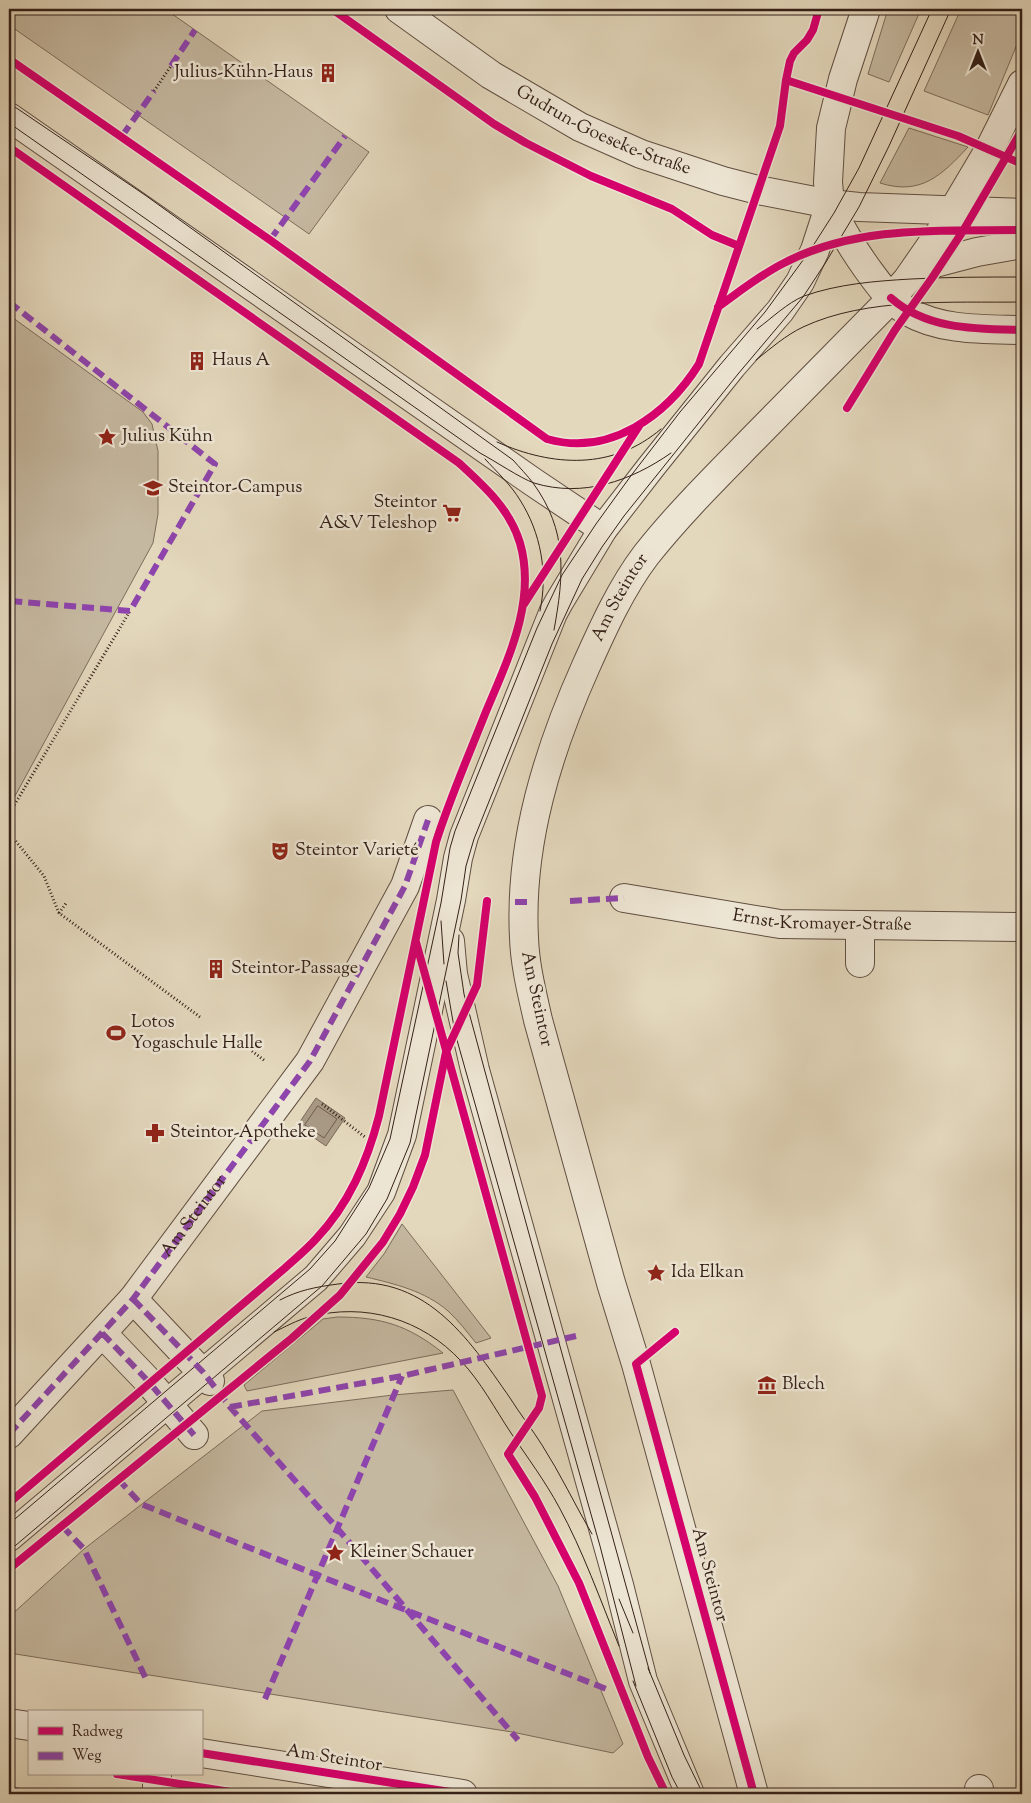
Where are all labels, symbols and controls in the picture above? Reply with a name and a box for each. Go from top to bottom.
north arrow [954,28,1004,78]
text: N [972,31,984,51]
place label: Julius-Kühn-Haus [173,60,313,86]
building icon: Julius-Kühn-Haus [317,62,339,84]
street label: Gudrun-Goeseke-Straße [511,79,694,182]
place label: Haus A [212,348,271,374]
building icon: Haus A [186,350,208,372]
place label: Julius Kühn [121,424,213,450]
place icon: Julius Kühn [96,426,118,448]
place label: Steintor-Campus [168,475,302,501]
school or university icon: Steintor-Campus [142,477,164,499]
place label: Steintor A&V Teleshop [319,490,437,537]
supermarket icon: Steintor A&V Teleshop [441,502,463,524]
street label: Am Steintor [586,548,656,646]
place label: Steintor Varieté [295,838,419,864]
theatre icon: Steintor Varieté [269,840,291,862]
street label: Ernst-Kromayer-Straße [731,903,912,939]
street label: Am Steintor [513,949,559,1049]
place label: Steintor-Passage [231,956,358,982]
building icon: Steintor-Passage [205,958,227,980]
place label: Lotos Yogaschule Halle [131,1010,263,1057]
sports icon: Lotos Yogaschule Halle [105,1022,127,1044]
place label: Steintor-Apotheke [170,1120,316,1146]
pharmacy icon: Steintor-Apotheke [144,1122,166,1144]
street label: Am Steintor [155,1170,234,1263]
place label: Ida Elkan [671,1260,744,1286]
place icon: Ida Elkan [645,1262,667,1284]
place label: Blech [782,1372,826,1398]
museum icon: Blech [756,1374,778,1396]
street label: Am Steintor [684,1525,734,1625]
place label: Kleiner Schauer [350,1540,474,1566]
place icon: Kleiner Schauer [324,1542,346,1564]
legend [28,1710,202,1776]
text: Radweg [72,1722,123,1743]
street label: Am Steintor [284,1739,384,1779]
text: Weg [72,1746,102,1767]

